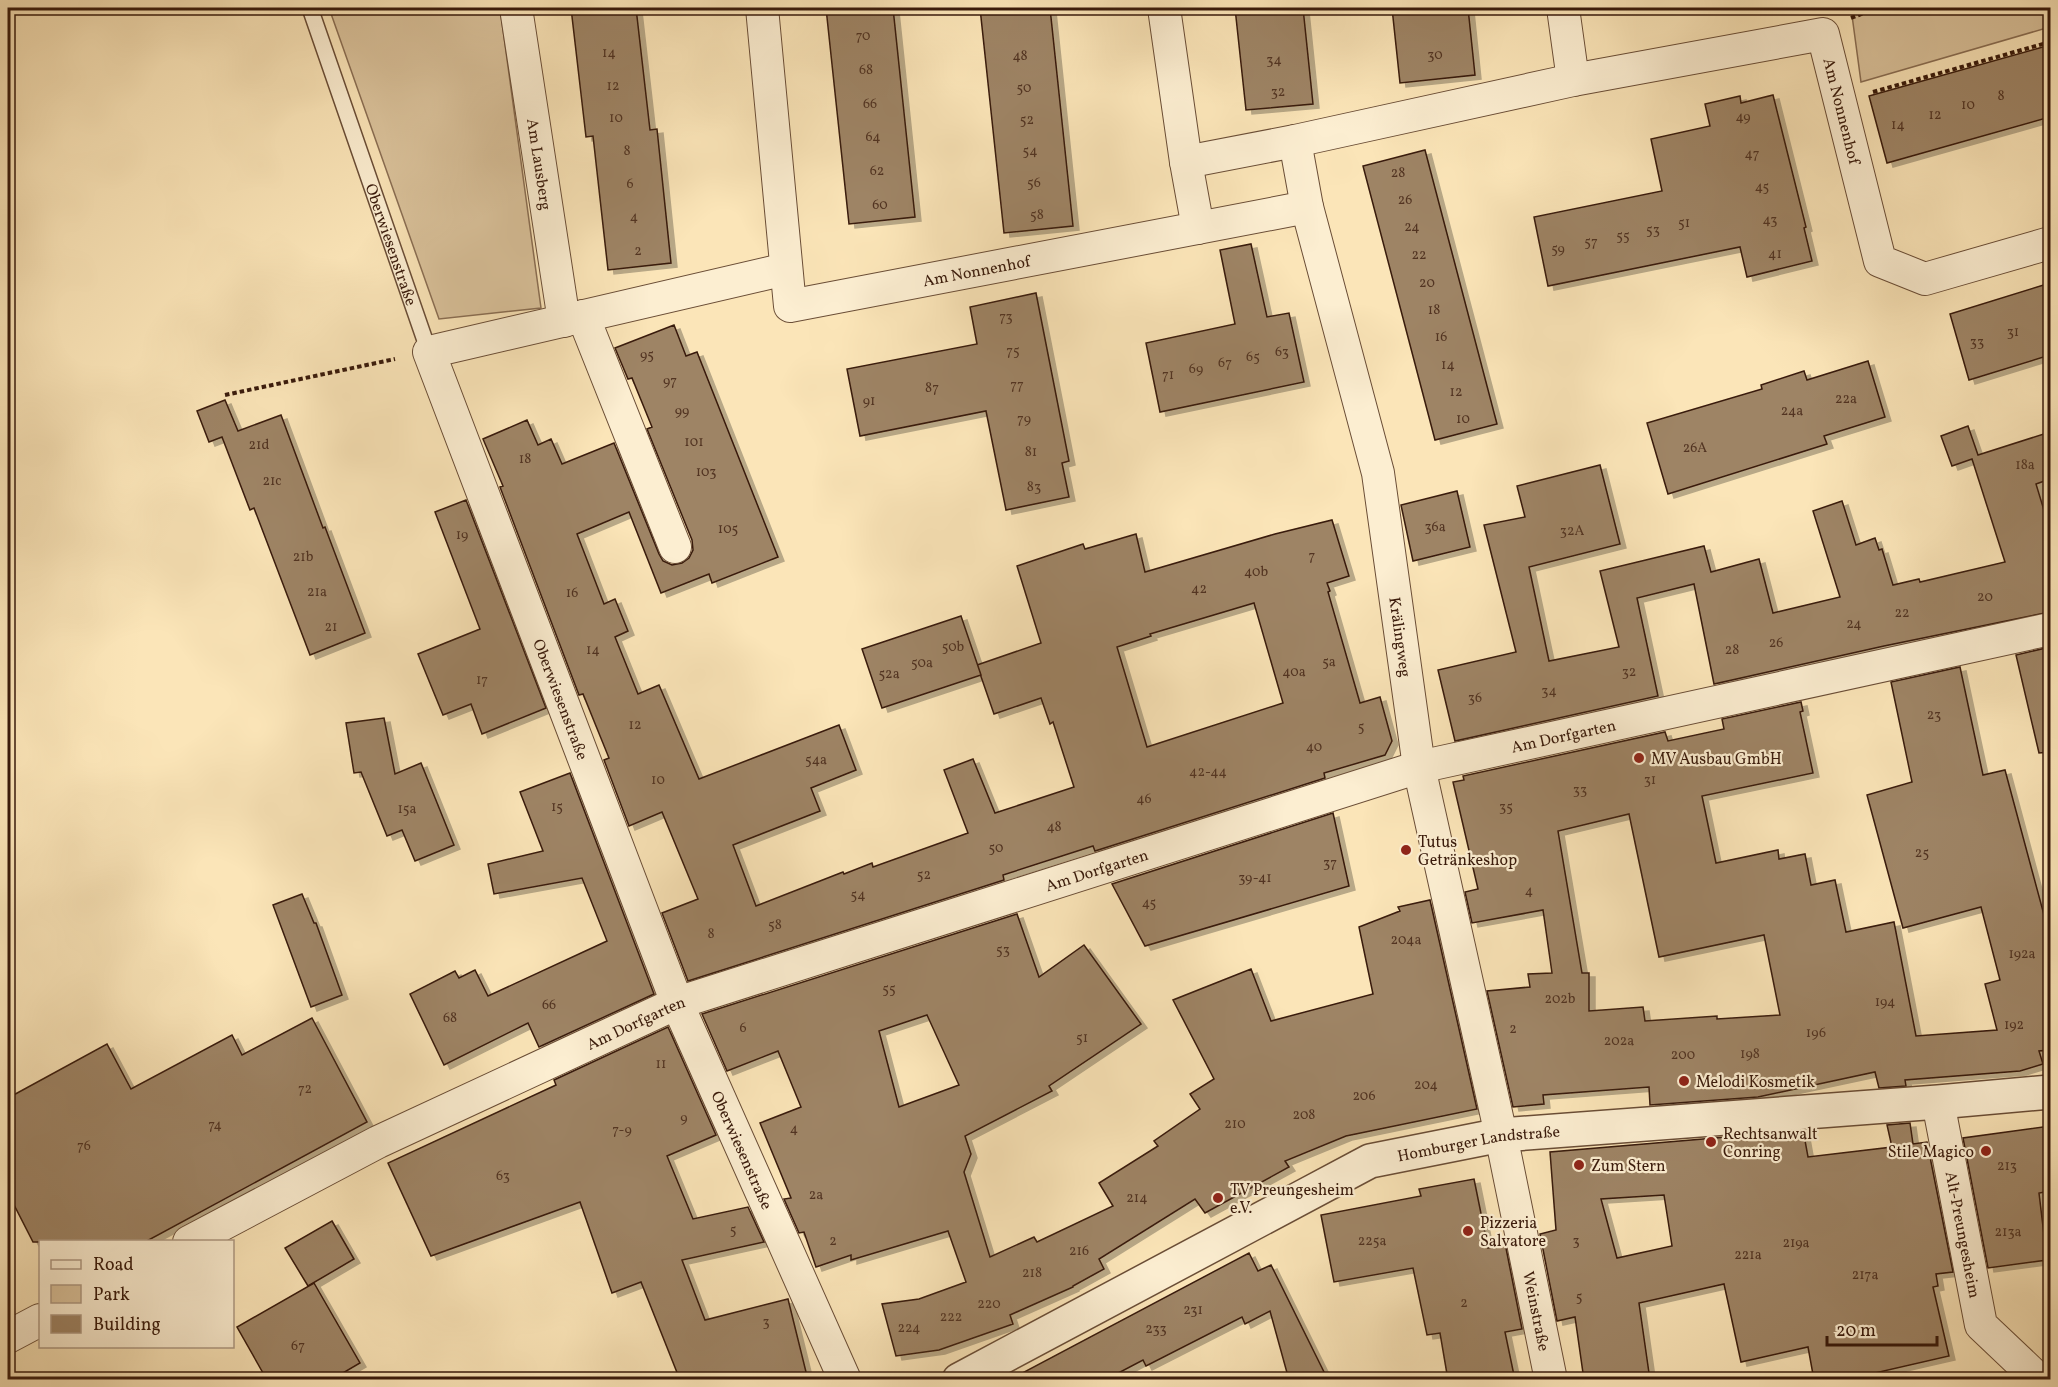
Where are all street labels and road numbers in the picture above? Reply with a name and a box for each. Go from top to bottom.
street label: Am Nonnenhof [1816,56,1865,168]
street label: Am Lausberg [520,117,556,212]
street label: Oberwiesenstraße [359,181,421,309]
street label: Am Nonnenhof [921,251,1034,293]
street label: Krälingweg [1382,596,1415,679]
street label: Oberwiesenstraße [526,636,592,764]
street label: Am Dorfgarten [1509,715,1618,760]
street label: Am Dorfgarten [1043,845,1152,898]
street label: Am Dorfgarten [583,992,688,1057]
street label: Oberwiesenstraße [705,1088,777,1214]
street label: Homburger Landstraße [1396,1122,1561,1168]
street label: Alt-Preungesheim [1939,1170,1985,1300]
street label: Weinstraße [1516,1270,1554,1353]

